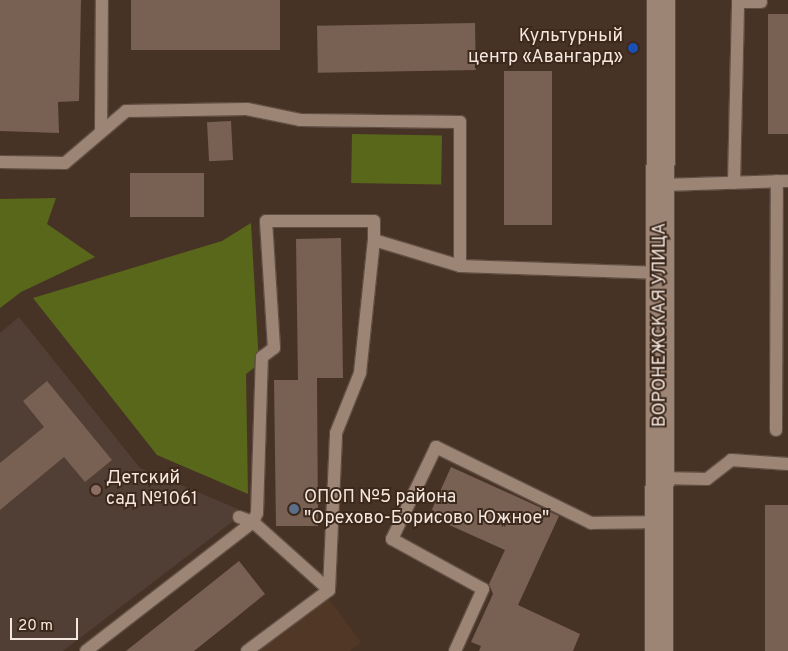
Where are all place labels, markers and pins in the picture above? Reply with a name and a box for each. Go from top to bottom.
place label: Культурный центр «Авангард» [468,27,623,70]
marker: Культурный центр «Авангард» [627,42,639,54]
place label: Детский сад №1061 [106,469,198,512]
marker: Детский сад №1061 [90,484,102,496]
place label: ОПОП №5 района "Орехово-Борисово Южное" [304,488,549,530]
marker: ОПОП №5 района "Орехово-Борисово Южное" [288,503,300,515]

